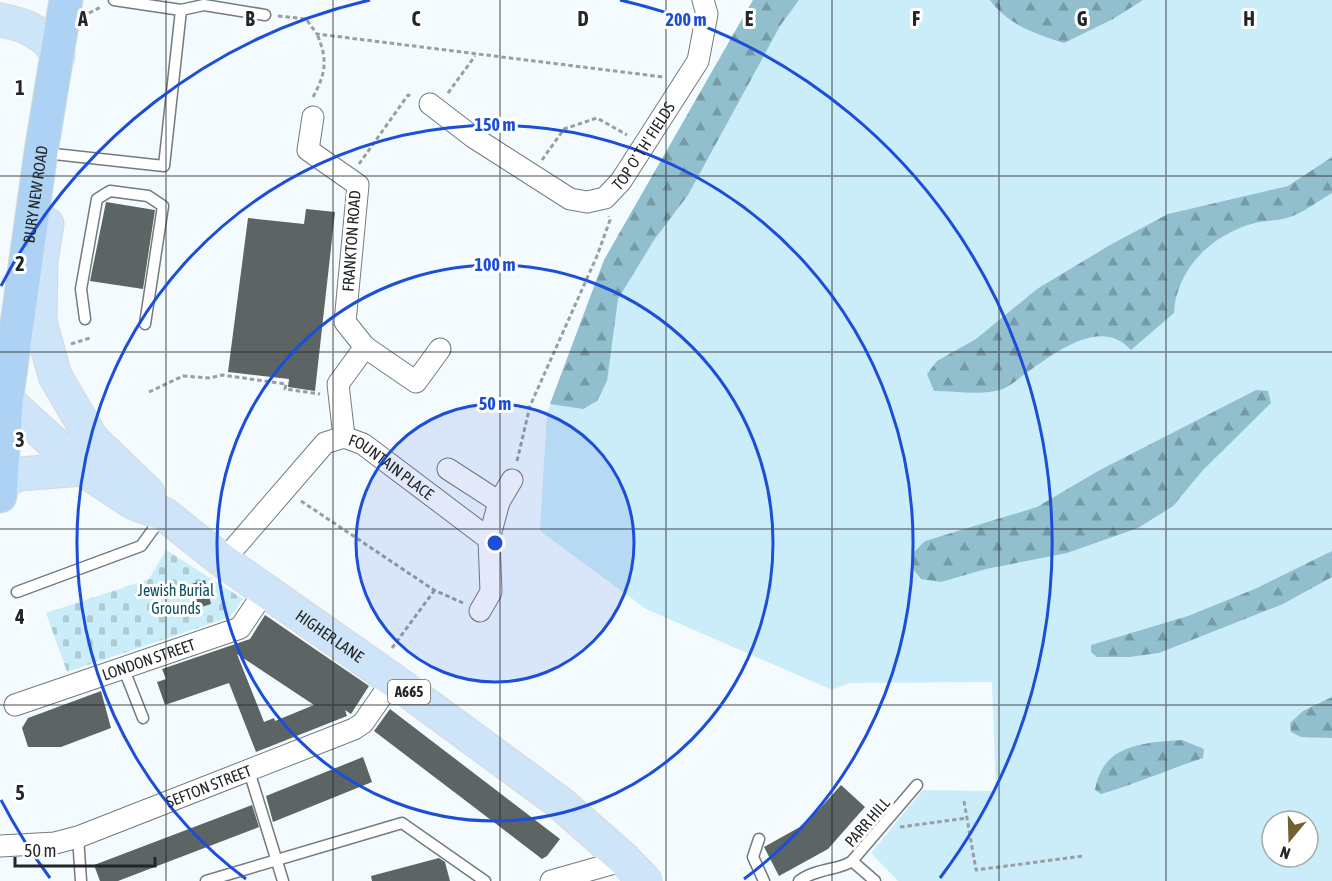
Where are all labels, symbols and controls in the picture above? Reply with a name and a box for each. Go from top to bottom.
text: A [77,7,88,30]
text: B [245,7,255,30]
text: C [412,7,421,30]
text: D [577,7,589,30]
text: E [745,7,754,30]
text: F [912,7,920,30]
text: G [1077,7,1088,30]
text: H [1243,7,1255,30]
text: 200 m [666,9,706,30]
text: 1 [15,76,25,99]
street label: TOP O' TH' FIELDS [608,98,678,194]
text: 150 m [475,114,515,135]
street label: BURY NEW ROAD [19,144,51,244]
street label: FRANKTON ROAD [338,190,364,292]
text: 2 [15,252,25,275]
text: 100 m [475,254,515,275]
text: 50 m [479,393,511,414]
text: 3 [15,428,25,451]
street label: FOUNTAIN PLACE [346,431,437,503]
centre of rings [485,533,505,553]
park label: Jewish Burial Grounds [138,581,215,617]
text: 4 [14,605,25,628]
street label: HIGHER LANE [292,606,367,666]
street label: LONDON STREET [100,635,197,684]
road number: A665 [388,680,430,704]
street label: SEFTON STREET [163,761,254,811]
text: 5 [15,781,25,804]
street label: PARR HILL [841,793,894,850]
north arrow [1260,809,1320,869]
scale bar [15,830,154,868]
text: 50 m [24,840,56,861]
text: N [1278,843,1293,863]

